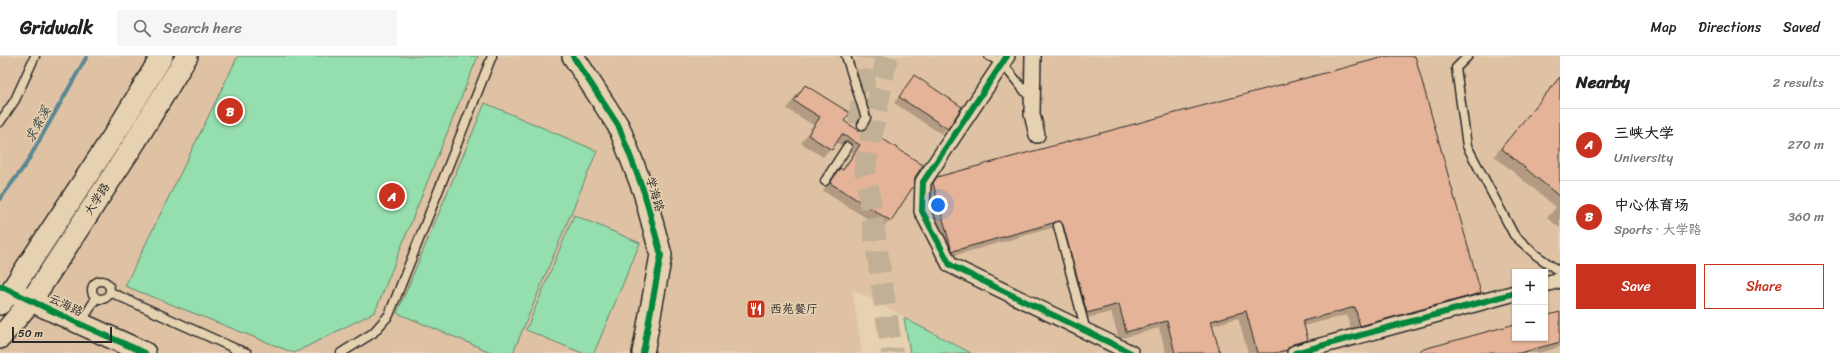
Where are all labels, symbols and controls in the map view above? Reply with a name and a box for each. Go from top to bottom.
search box [117,10,397,46]
text: Gridwalk [20,11,93,44]
text: Search here [163,15,242,41]
text: Map [1650,15,1676,40]
text: Directions [1698,15,1761,40]
text: Saved [1783,15,1820,40]
icon: search [131,17,153,39]
text: Nearby [1576,67,1630,97]
text: 2 results [1773,71,1824,94]
pin: B [217,96,243,126]
water label: 求索溪 [18,101,57,147]
text: 三峡大学 [1614,120,1674,146]
text: A [1585,133,1593,156]
text: 270 m [1787,133,1824,156]
text: University [1614,146,1673,169]
street label: 学海路 [639,174,671,214]
street label: 大学路 [78,178,116,220]
pin: A [379,181,405,211]
text: 中心体育场 [1614,192,1689,218]
your location [928,195,948,215]
text: B [1585,205,1593,228]
text: 360 m [1788,205,1824,228]
text: Sports · 大学路 [1614,218,1701,241]
button: Save [1576,264,1696,309]
button: Share [1704,264,1824,309]
map controls [1512,269,1548,341]
button: + [1512,269,1548,305]
street label: 云海路 [45,287,87,323]
restaurant icon: 西苑餐厅 [745,298,767,320]
place label: 西苑餐厅 [770,298,818,320]
button: − [1512,305,1548,341]
text: 50 m [18,324,43,343]
scale bar [12,325,112,344]

